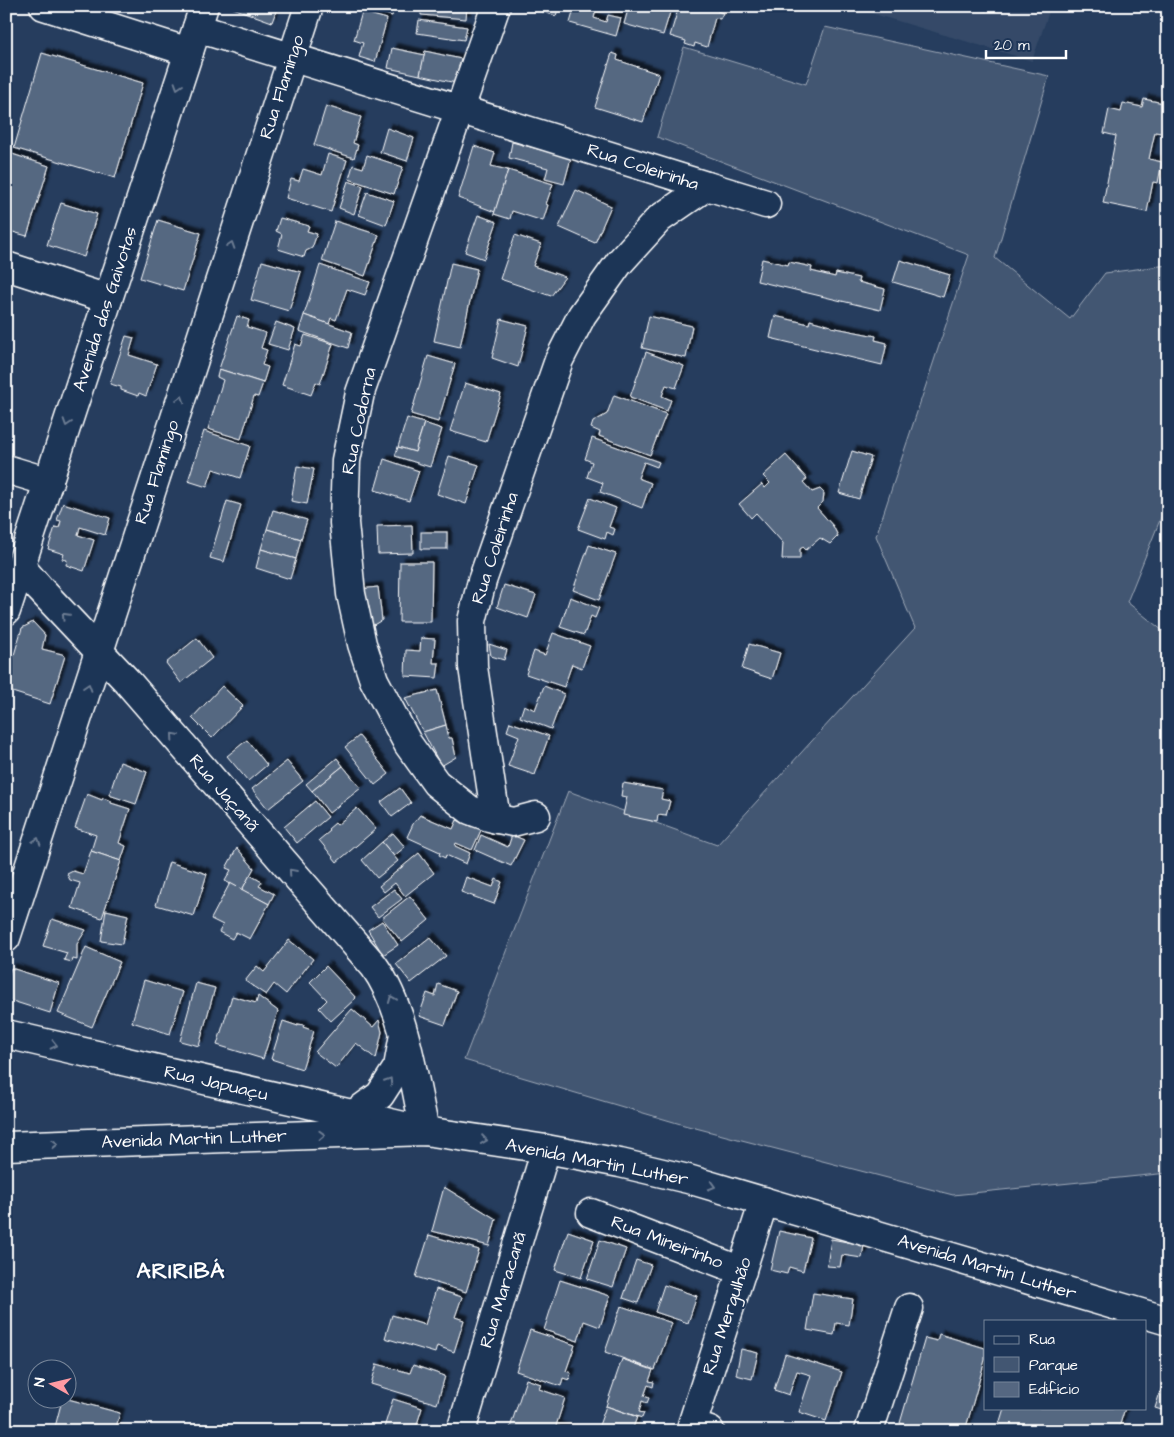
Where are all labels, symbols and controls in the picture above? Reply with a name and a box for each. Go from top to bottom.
scale bar [986,28,1066,60]
street label: Rua Flamingo [253,32,312,142]
text: 20 m [994,35,1030,56]
one-way arrow [173,81,183,90]
street label: Rua Coleirinha [584,137,702,197]
street label: Avenida das Gaivotas [67,223,143,395]
one-way arrow [226,241,236,249]
street label: Rua Codorna [335,365,383,477]
one-way arrow [175,395,185,404]
street label: Rua Flamingo [128,417,187,527]
one-way arrow [63,419,73,427]
street label: Rua Coleirinha [465,489,525,607]
one-way arrow [62,613,71,622]
one-way arrow [82,683,92,692]
one-way arrow [172,733,180,742]
street label: Rua Jaçanã [183,749,265,837]
one-way arrow [32,838,42,846]
one-way arrow [290,869,298,878]
one-way arrow [388,995,399,1004]
one-way arrow [49,1039,58,1050]
street label: Rua Japuaçu [162,1059,270,1107]
one-way arrow [382,1078,392,1087]
street label: Avenida Martin Luther [101,1123,287,1155]
one-way arrow [319,1130,327,1140]
street label: Avenida Martin Luther [504,1132,691,1192]
one-way arrow [480,1134,488,1145]
one-way arrow [51,1139,59,1150]
one-way arrow [707,1181,715,1191]
street label: Rua Mineirinho [607,1209,727,1275]
street label: Avenida Martin Luther [895,1228,1079,1306]
street label: Rua Maracanã [473,1229,533,1351]
street label: Rua Mergulhão [696,1254,759,1378]
district label: ARIRIBÁ [137,1256,225,1287]
legend [984,1320,1146,1410]
text: Rua [1029,1329,1055,1350]
text: Parque [1029,1355,1078,1376]
north arrow [28,1360,78,1410]
text: N [30,1376,51,1388]
text: Edifício [1029,1379,1080,1400]

